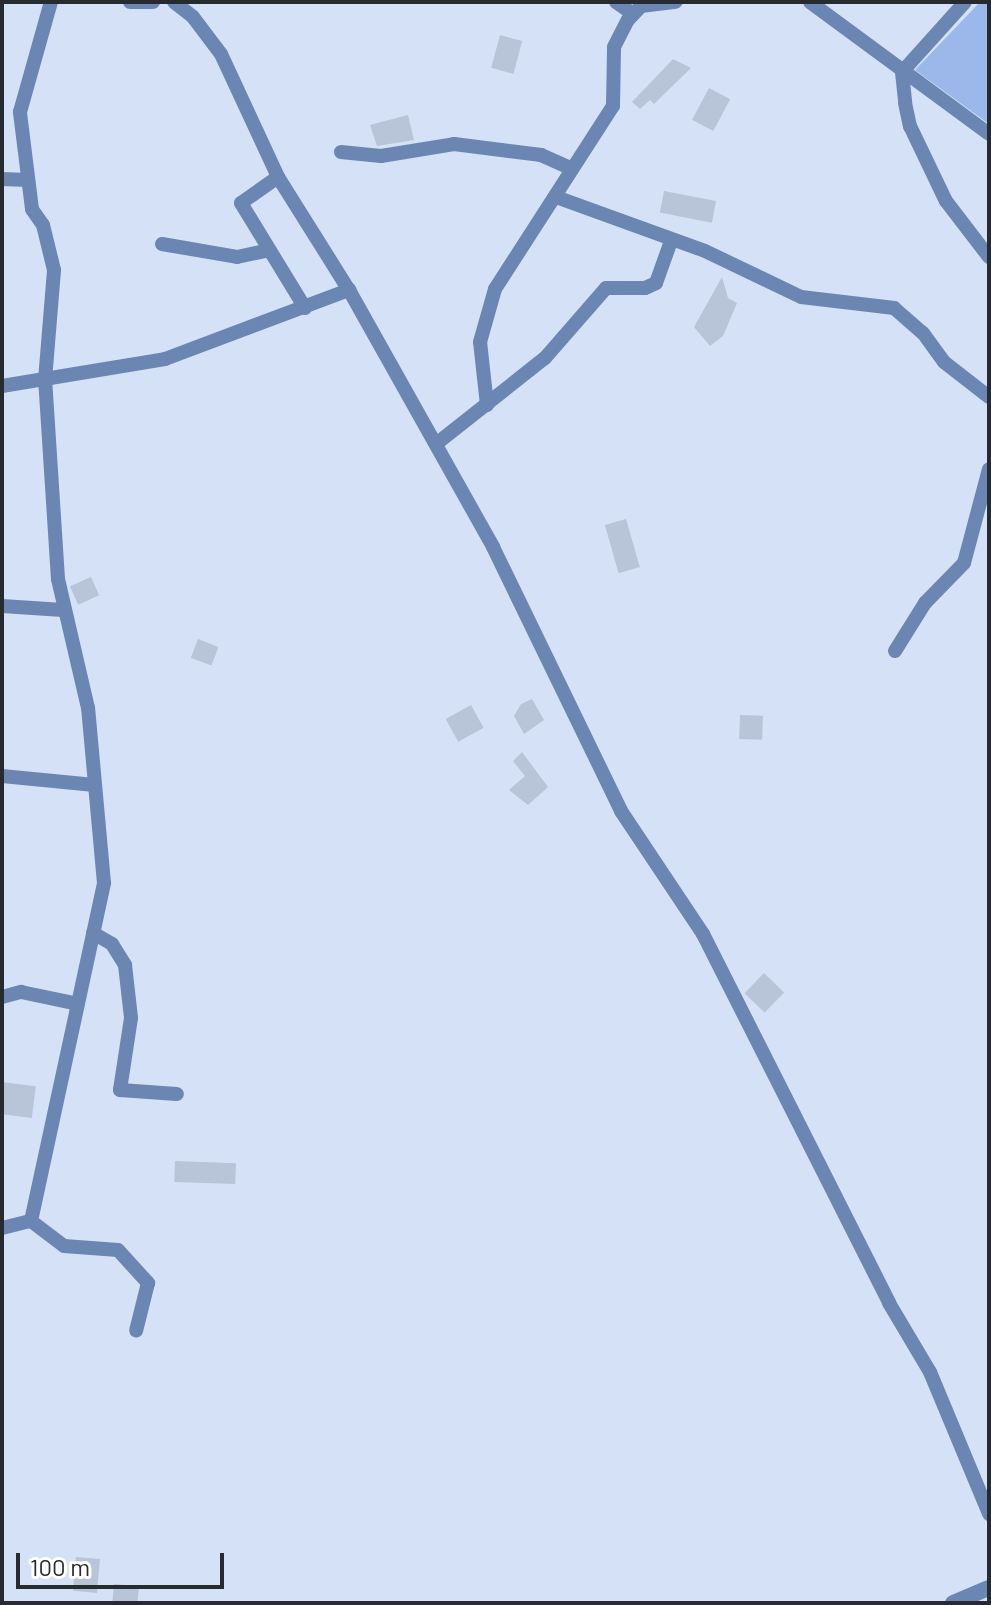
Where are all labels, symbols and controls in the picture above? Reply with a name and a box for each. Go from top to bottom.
scale bar [20,1537,228,1587]
text: 100 m [30,1552,90,1581]

